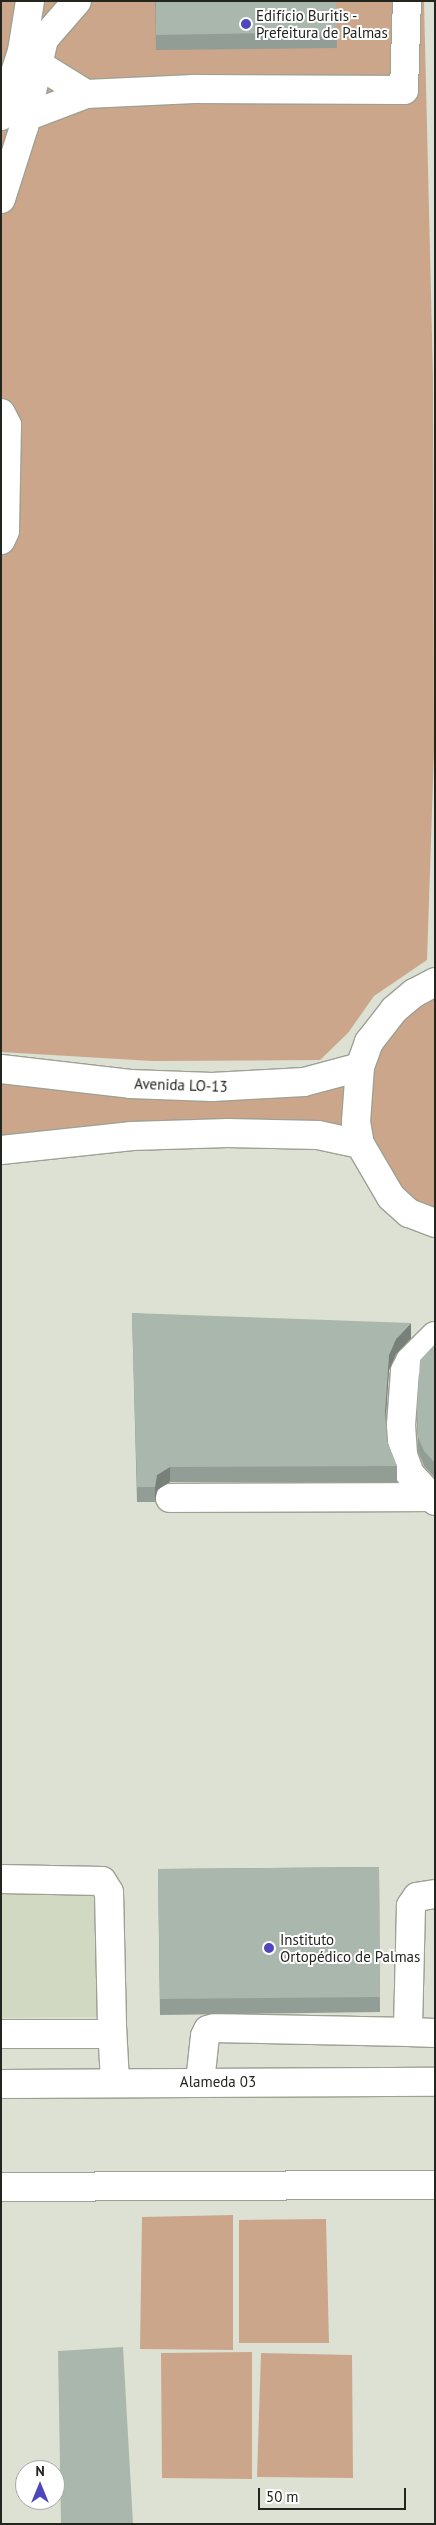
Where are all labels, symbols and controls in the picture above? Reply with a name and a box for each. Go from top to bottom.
place label: Edifício Buritis - Prefeitura de Palmas [256,6,388,41]
marker: Edifício Buritis - Prefeitura de Palmas [240,18,252,30]
street label: Avenida LO-13 [134,1074,228,1096]
place label: Instituto Ortopédico de Palmas [280,1930,420,1965]
marker: Instituto Ortopédico de Palmas [262,1941,276,1955]
street label: Alameda 03 [180,2073,256,2091]
north arrow [15,2460,65,2510]
text: N [35,2462,45,2480]
scale bar [261,2478,408,2510]
text: 50 m [266,2487,299,2506]

